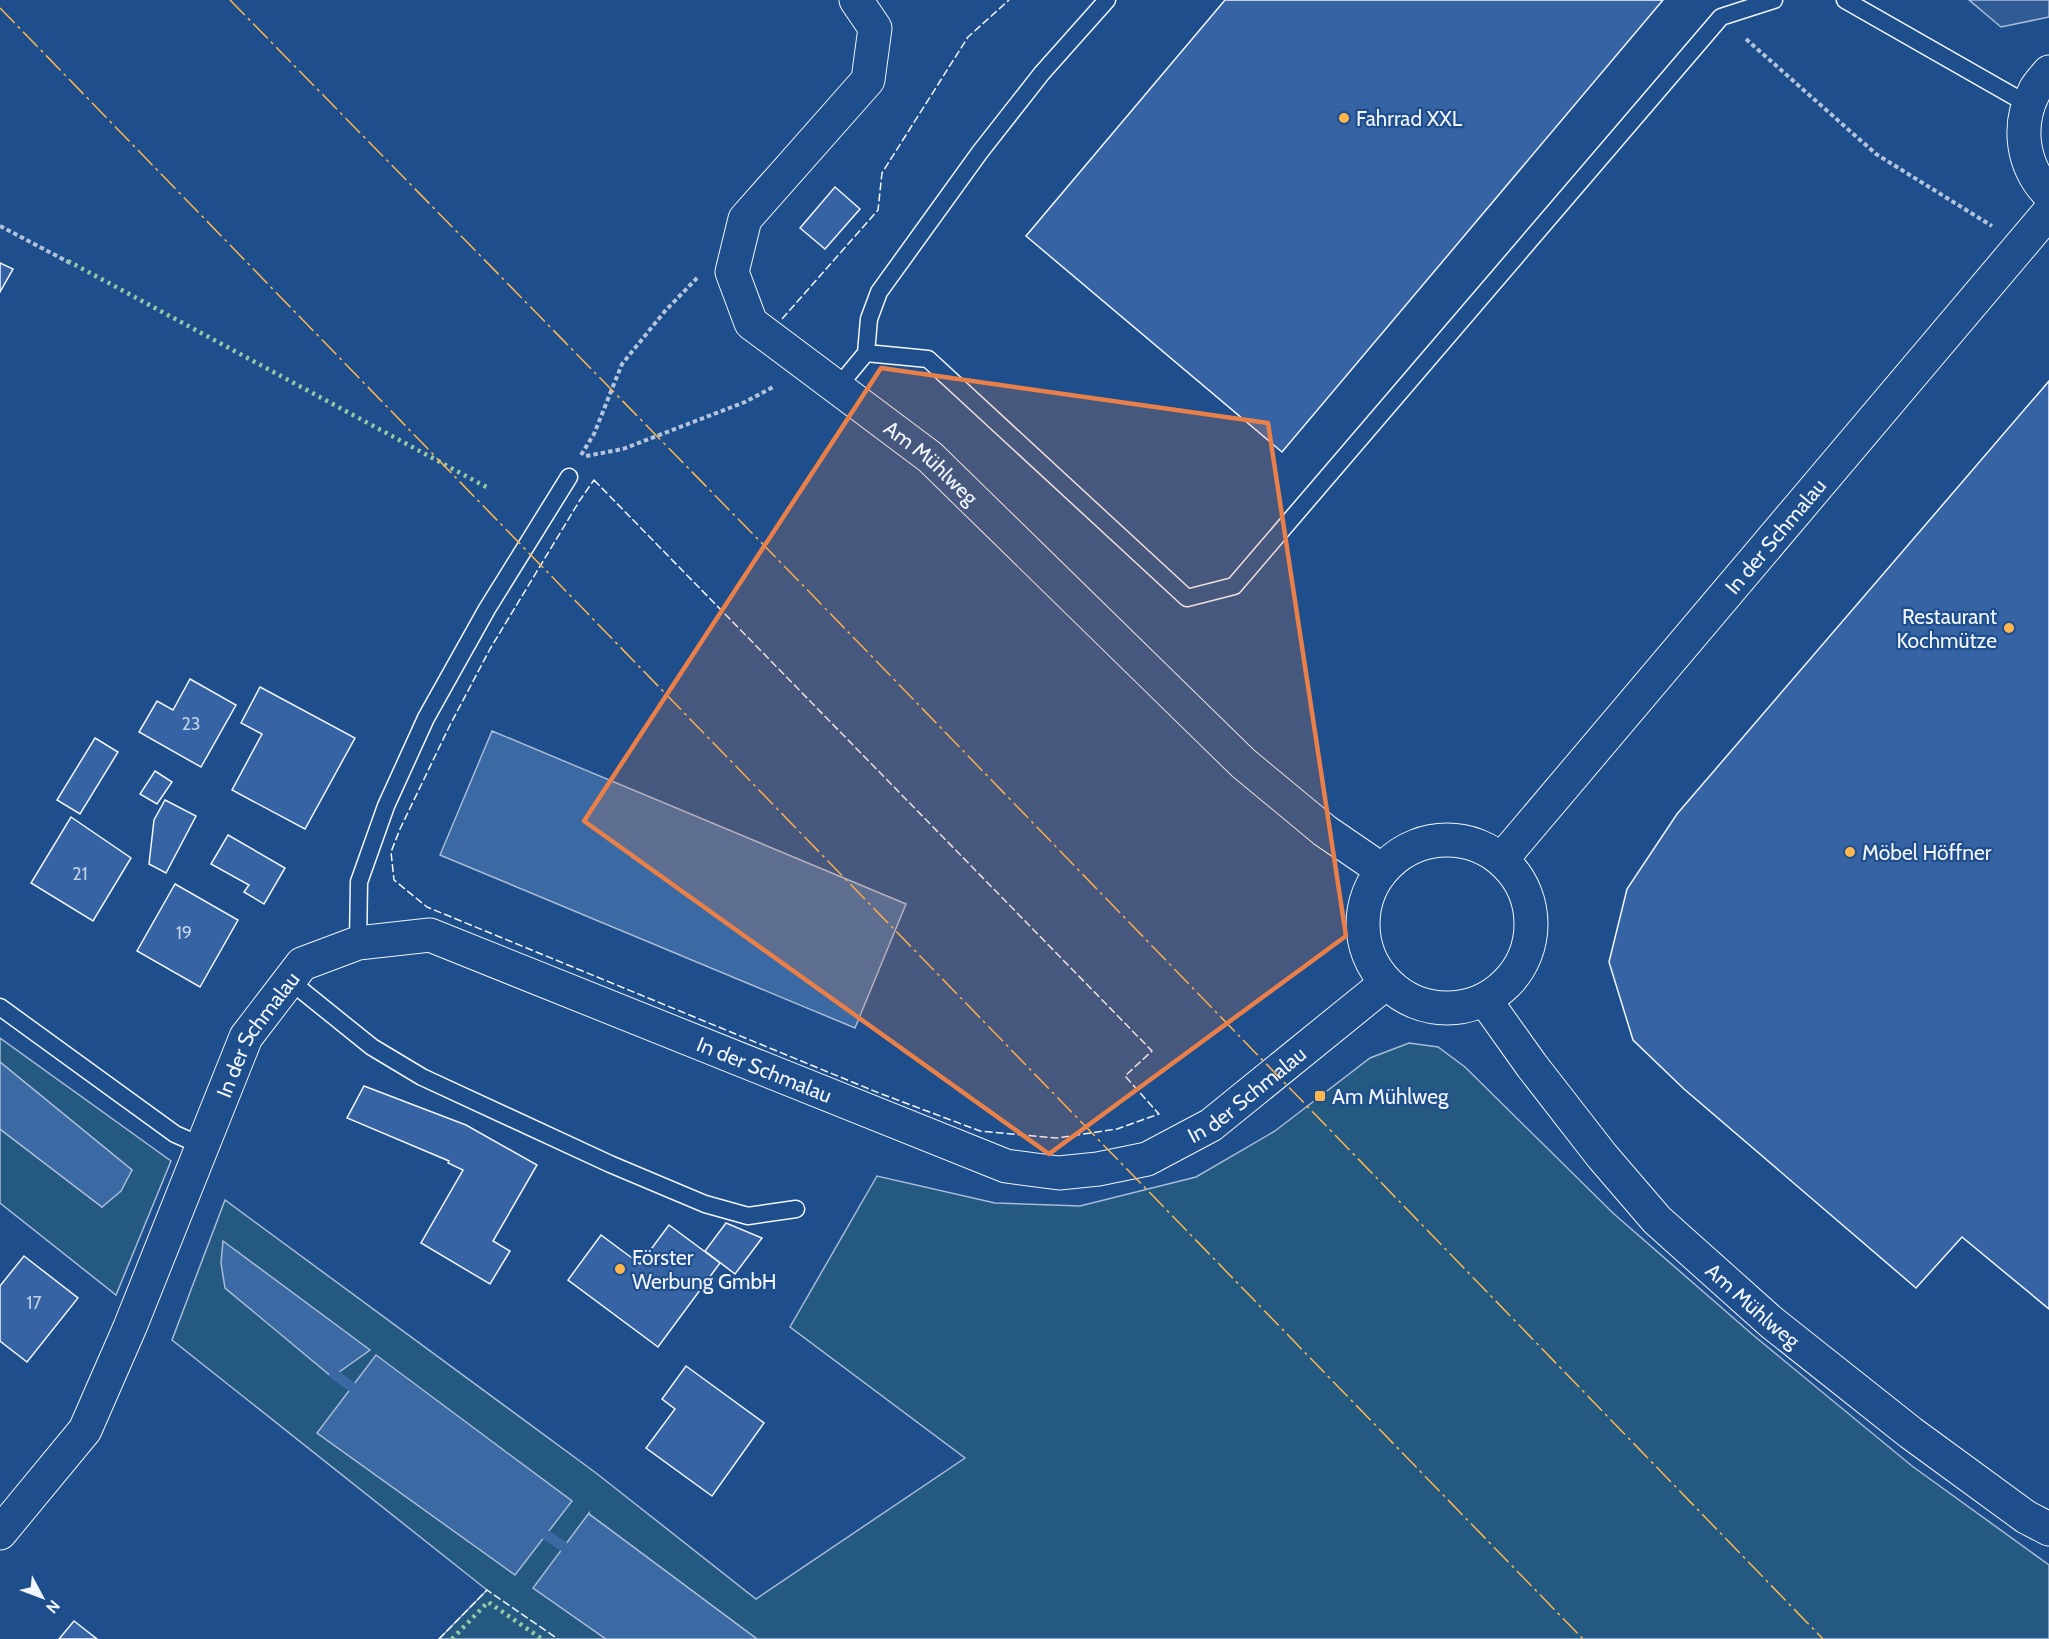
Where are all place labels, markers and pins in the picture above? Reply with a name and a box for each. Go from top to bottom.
place label: Fahrrad XXL [1356,106,1463,131]
marker: Fahrrad XXL [1337,111,1351,125]
place label: Restaurant Kochmütze [1896,604,1997,653]
marker: Restaurant Kochmütze [2002,621,2016,635]
place label: Möbel Höffner [1862,840,1992,865]
marker: Möbel Höffner [1843,845,1857,859]
place label: Am Mühlweg [1332,1084,1449,1109]
marker: Am Mühlweg [1313,1089,1327,1103]
place label: Förster Werbung GmbH [632,1245,777,1294]
marker: Förster Werbung GmbH [613,1262,627,1276]

